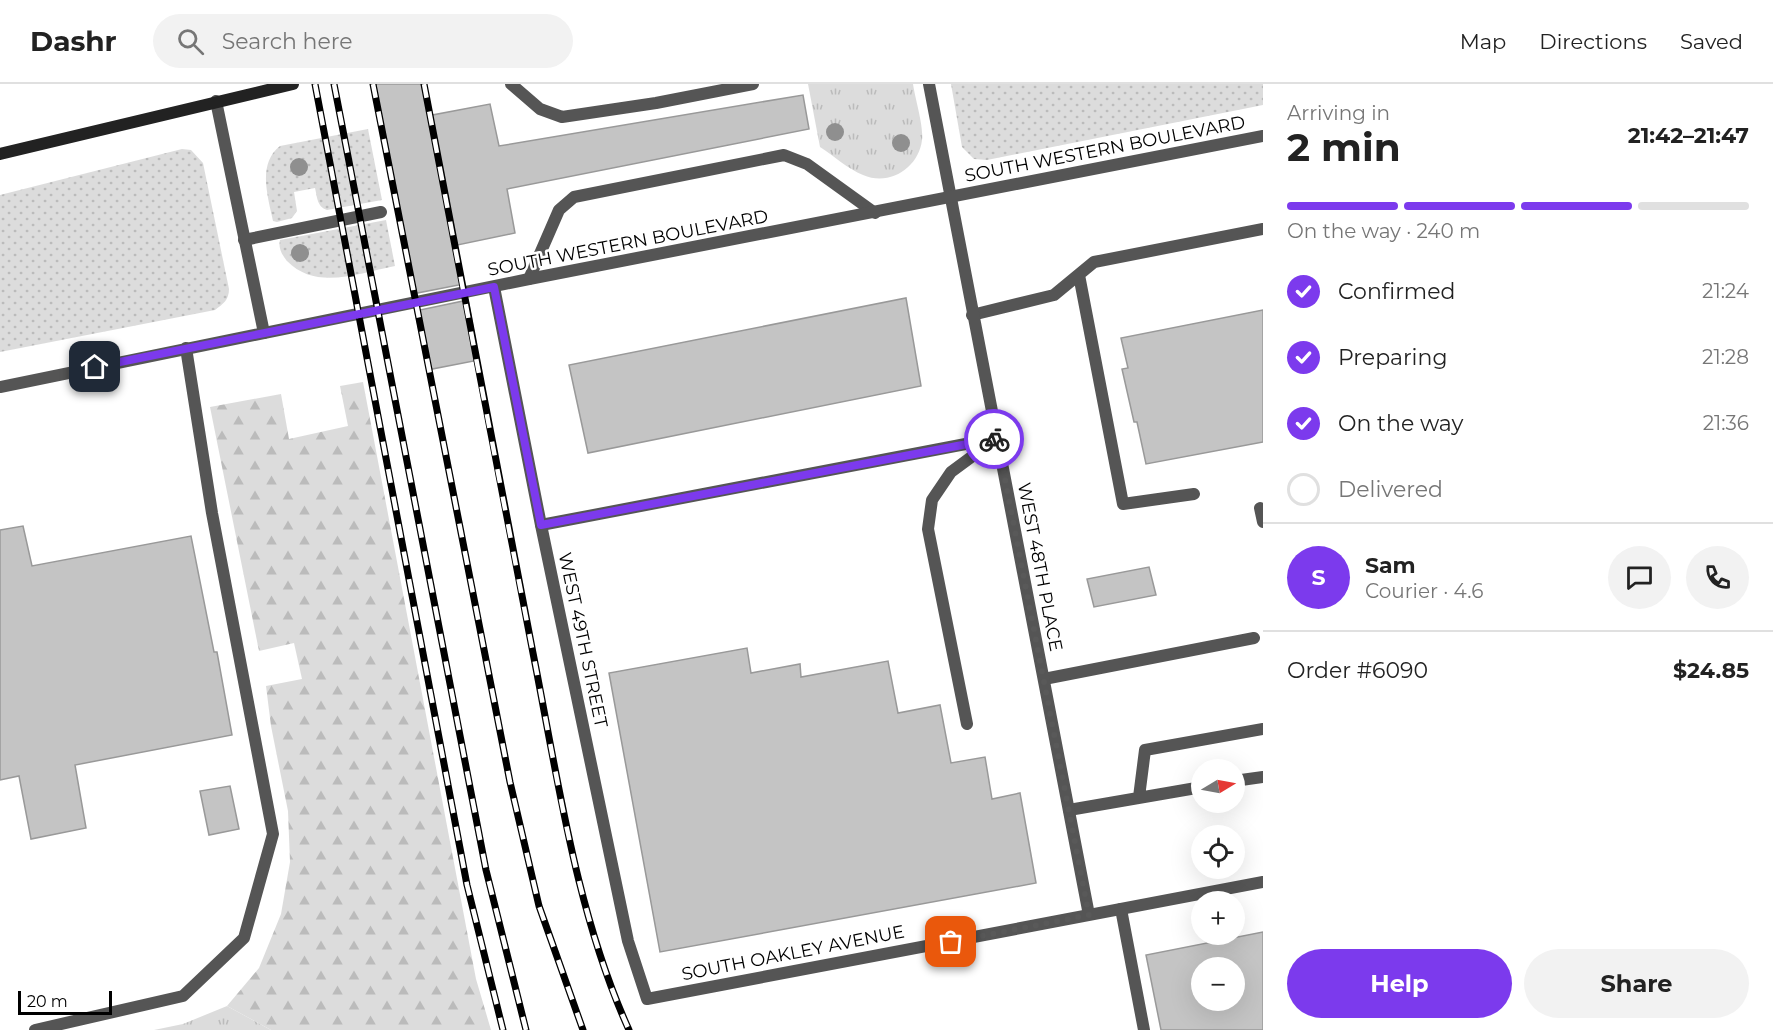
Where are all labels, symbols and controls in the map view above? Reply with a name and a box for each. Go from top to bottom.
search box [153,14,573,68]
text: Dashr [30,24,117,58]
icon: search [174,25,207,58]
text: Search here [222,28,353,55]
text: Map [1460,29,1506,54]
text: Directions [1539,29,1647,54]
text: Saved [1680,29,1743,54]
text: Arriving in [1287,101,1390,125]
street label: SOUTH WESTERN BOULEVARD [963,111,1247,187]
text: 21:42–21:47 [1628,122,1749,149]
text: 2 min [1287,123,1401,171]
street label: SOUTH WESTERN BOULEVARD [486,205,770,281]
text: On the way · 240 m [1287,219,1480,243]
icon: check [1287,275,1320,308]
text: Confirmed [1338,278,1455,305]
text: 21:24 [1702,279,1749,303]
pin [69,341,120,392]
icon: check [1287,341,1320,374]
text: Preparing [1338,344,1447,371]
text: 21:28 [1702,345,1749,369]
icon: home [78,350,111,383]
icon: check [1287,407,1320,440]
courier [964,409,1024,469]
text: On the way [1338,410,1463,437]
text: 21:36 [1703,411,1749,435]
icon: bike [978,423,1011,456]
text: Delivered [1338,476,1443,503]
street label: WEST 48TH PLACE [1013,481,1067,653]
button: chat [1608,546,1671,609]
button: phone [1686,546,1749,609]
street label: WEST 49TH STREET [554,550,612,730]
text: Sam [1365,552,1416,579]
text: S [1311,564,1326,591]
text: Courier · 4.6 [1365,579,1483,603]
text: Order #6090 [1287,657,1428,684]
text: $24.85 [1673,657,1749,684]
north arrow [1191,759,1245,813]
map controls [1191,759,1245,1011]
button: locate [1191,825,1245,879]
button: + [1191,891,1245,945]
pin [925,916,976,967]
street label: SOUTH OAKLEY AVENUE [680,921,906,985]
icon: bag [934,925,967,958]
button: Help [1287,949,1512,1018]
button: Share [1524,949,1749,1018]
button: − [1191,957,1245,1011]
scale bar [18,988,112,1016]
text: 20 m [27,992,68,1011]

